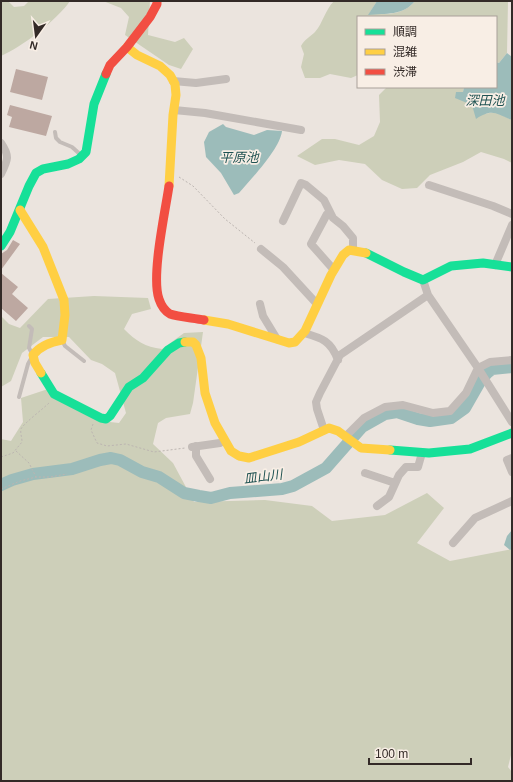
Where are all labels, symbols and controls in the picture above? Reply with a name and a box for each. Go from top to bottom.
north arrow [16,16,56,56]
legend [357,16,497,88]
text: 順調 [393,25,417,39]
text: N [28,39,39,52]
text: 混雑 [393,45,417,59]
text: 渋滞 [393,65,417,79]
water label: 深田池 [465,93,506,108]
water label: 平原池 [219,150,260,165]
water label: 皿山川 [243,466,285,486]
scale bar [369,740,471,766]
text: 100 m [375,747,408,761]

